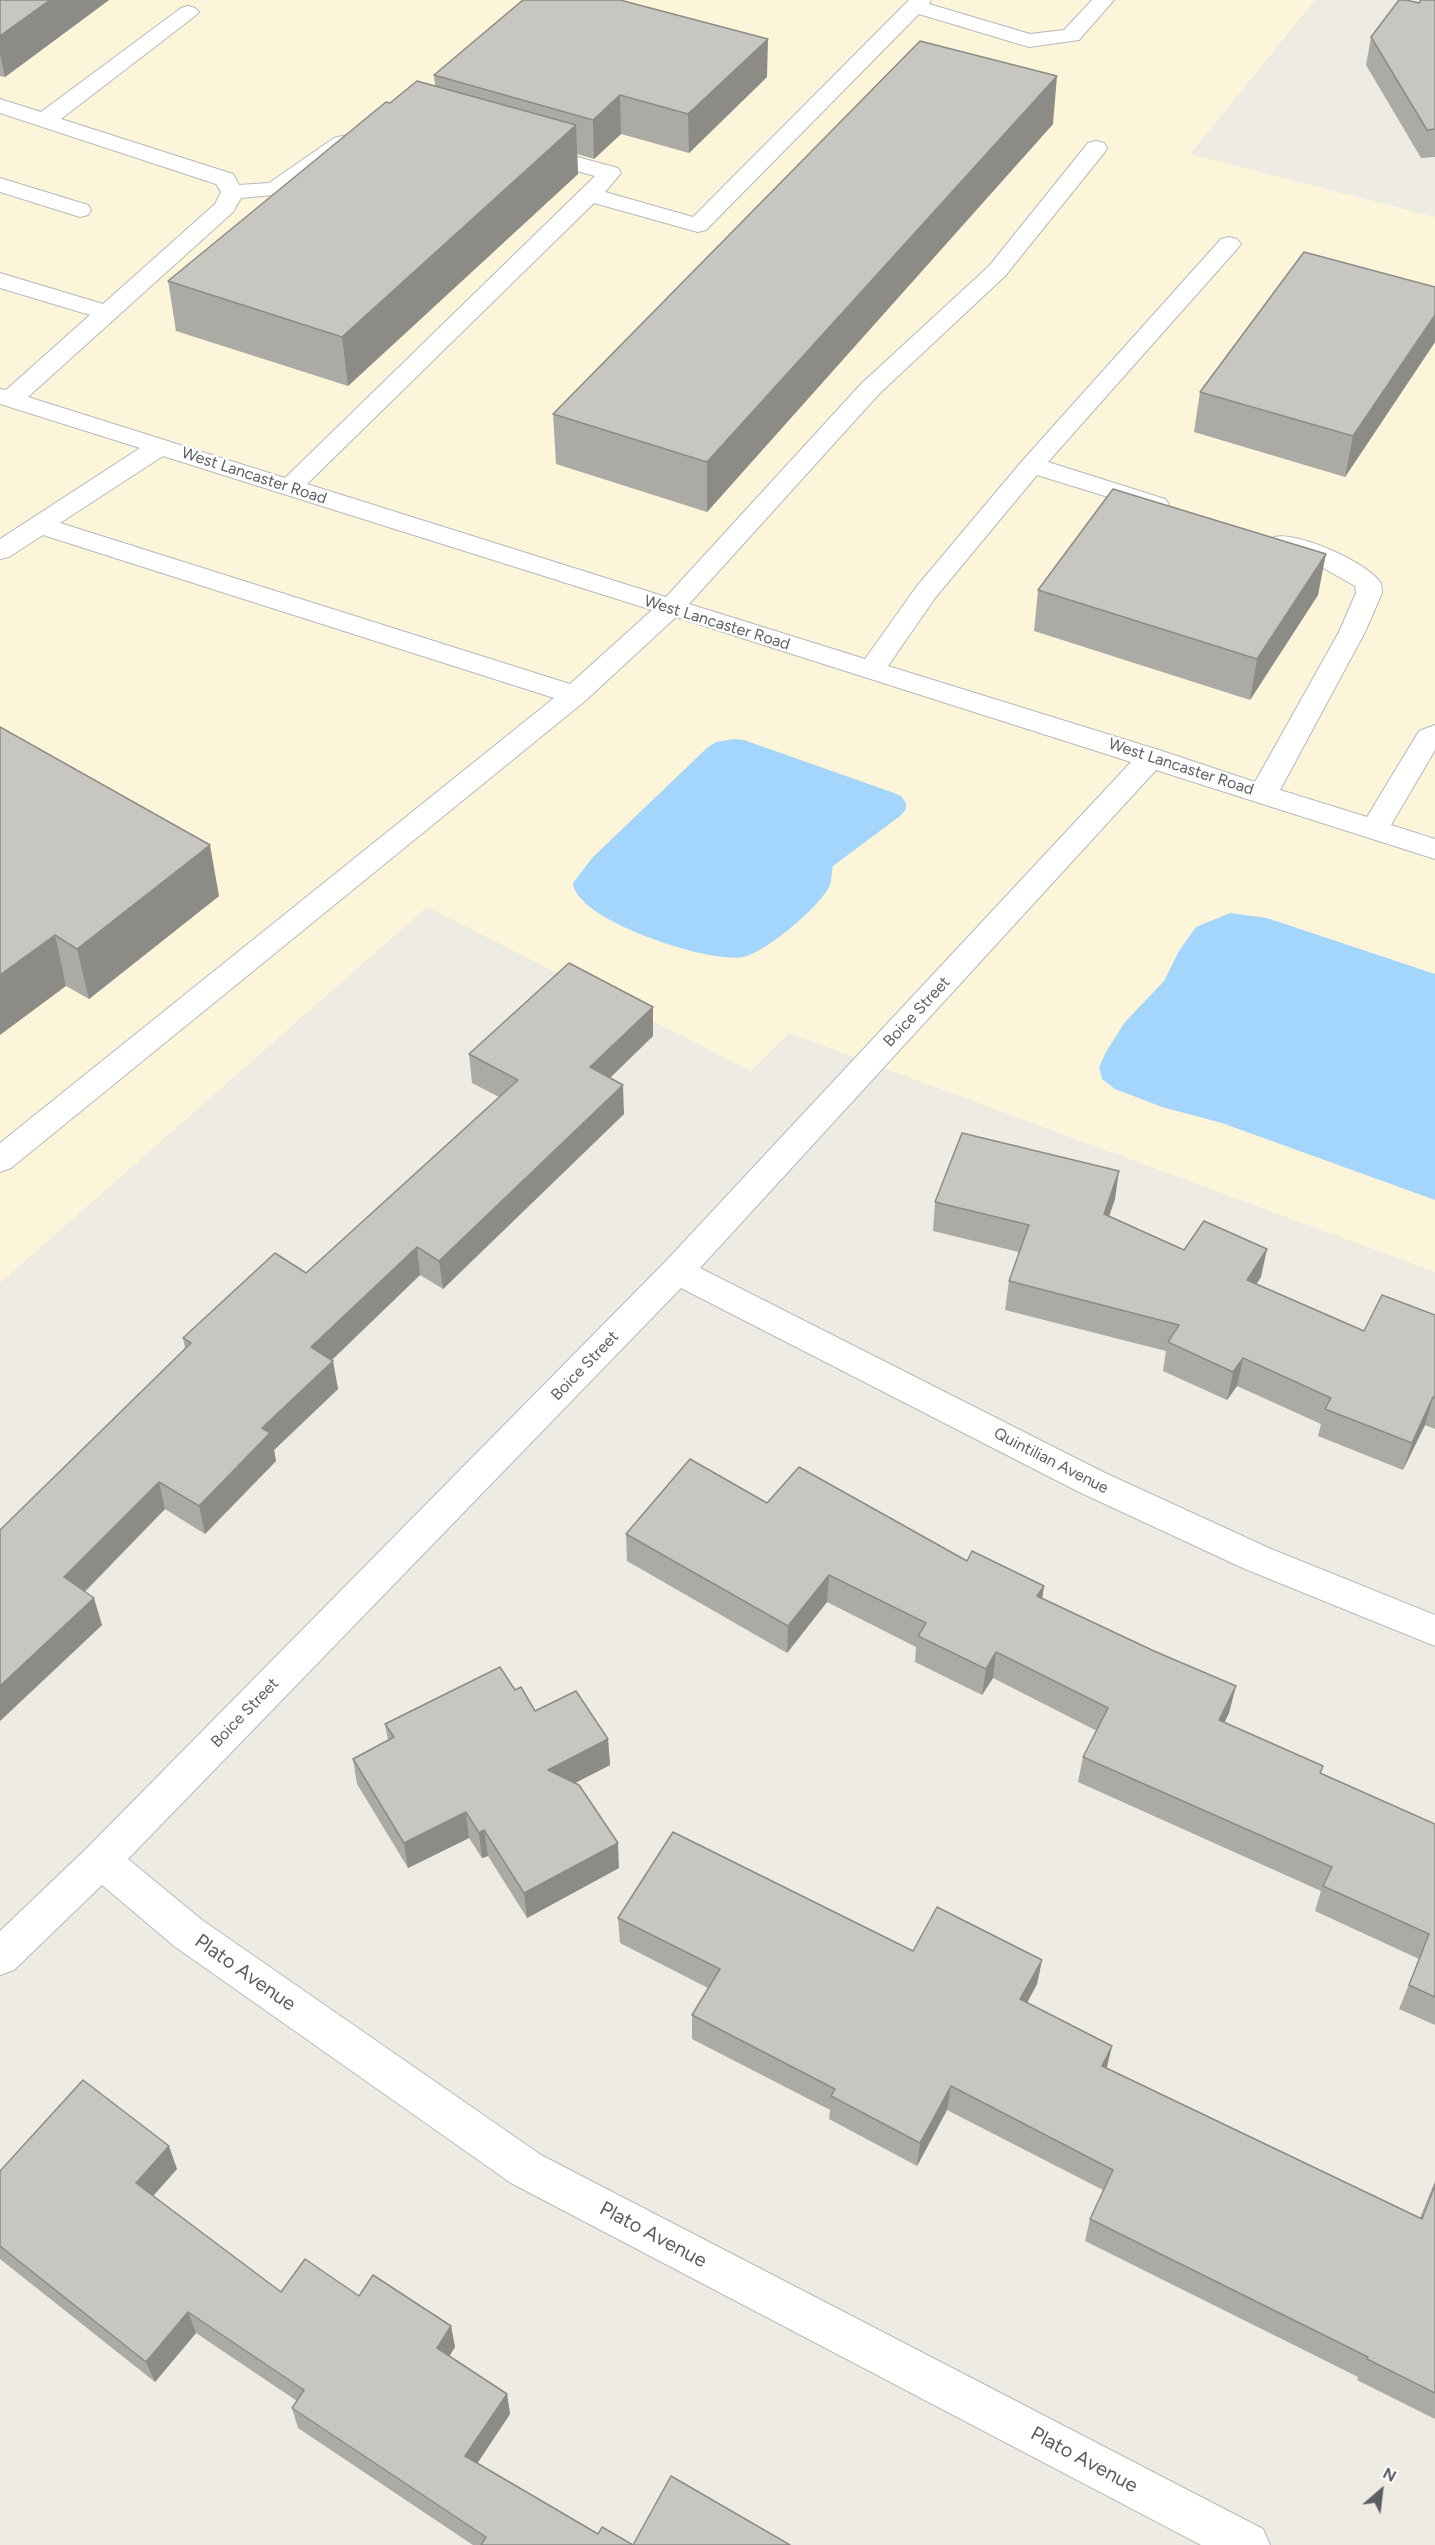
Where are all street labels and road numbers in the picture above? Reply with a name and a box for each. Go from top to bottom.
street label: West Lancaster Road [179,443,329,509]
street label: West Lancaster Road [642,592,792,654]
street label: West Lancaster Road [1106,734,1256,800]
street label: Boice Street [880,973,954,1051]
street label: Boice Street [547,1327,623,1405]
street label: Quintilian Avenue [990,1424,1112,1498]
street label: Boice Street [207,1674,283,1752]
street label: Plato Avenue [190,1929,300,2017]
street label: Plato Avenue [595,2197,711,2273]
street label: Plato Avenue [1026,2422,1142,2498]

